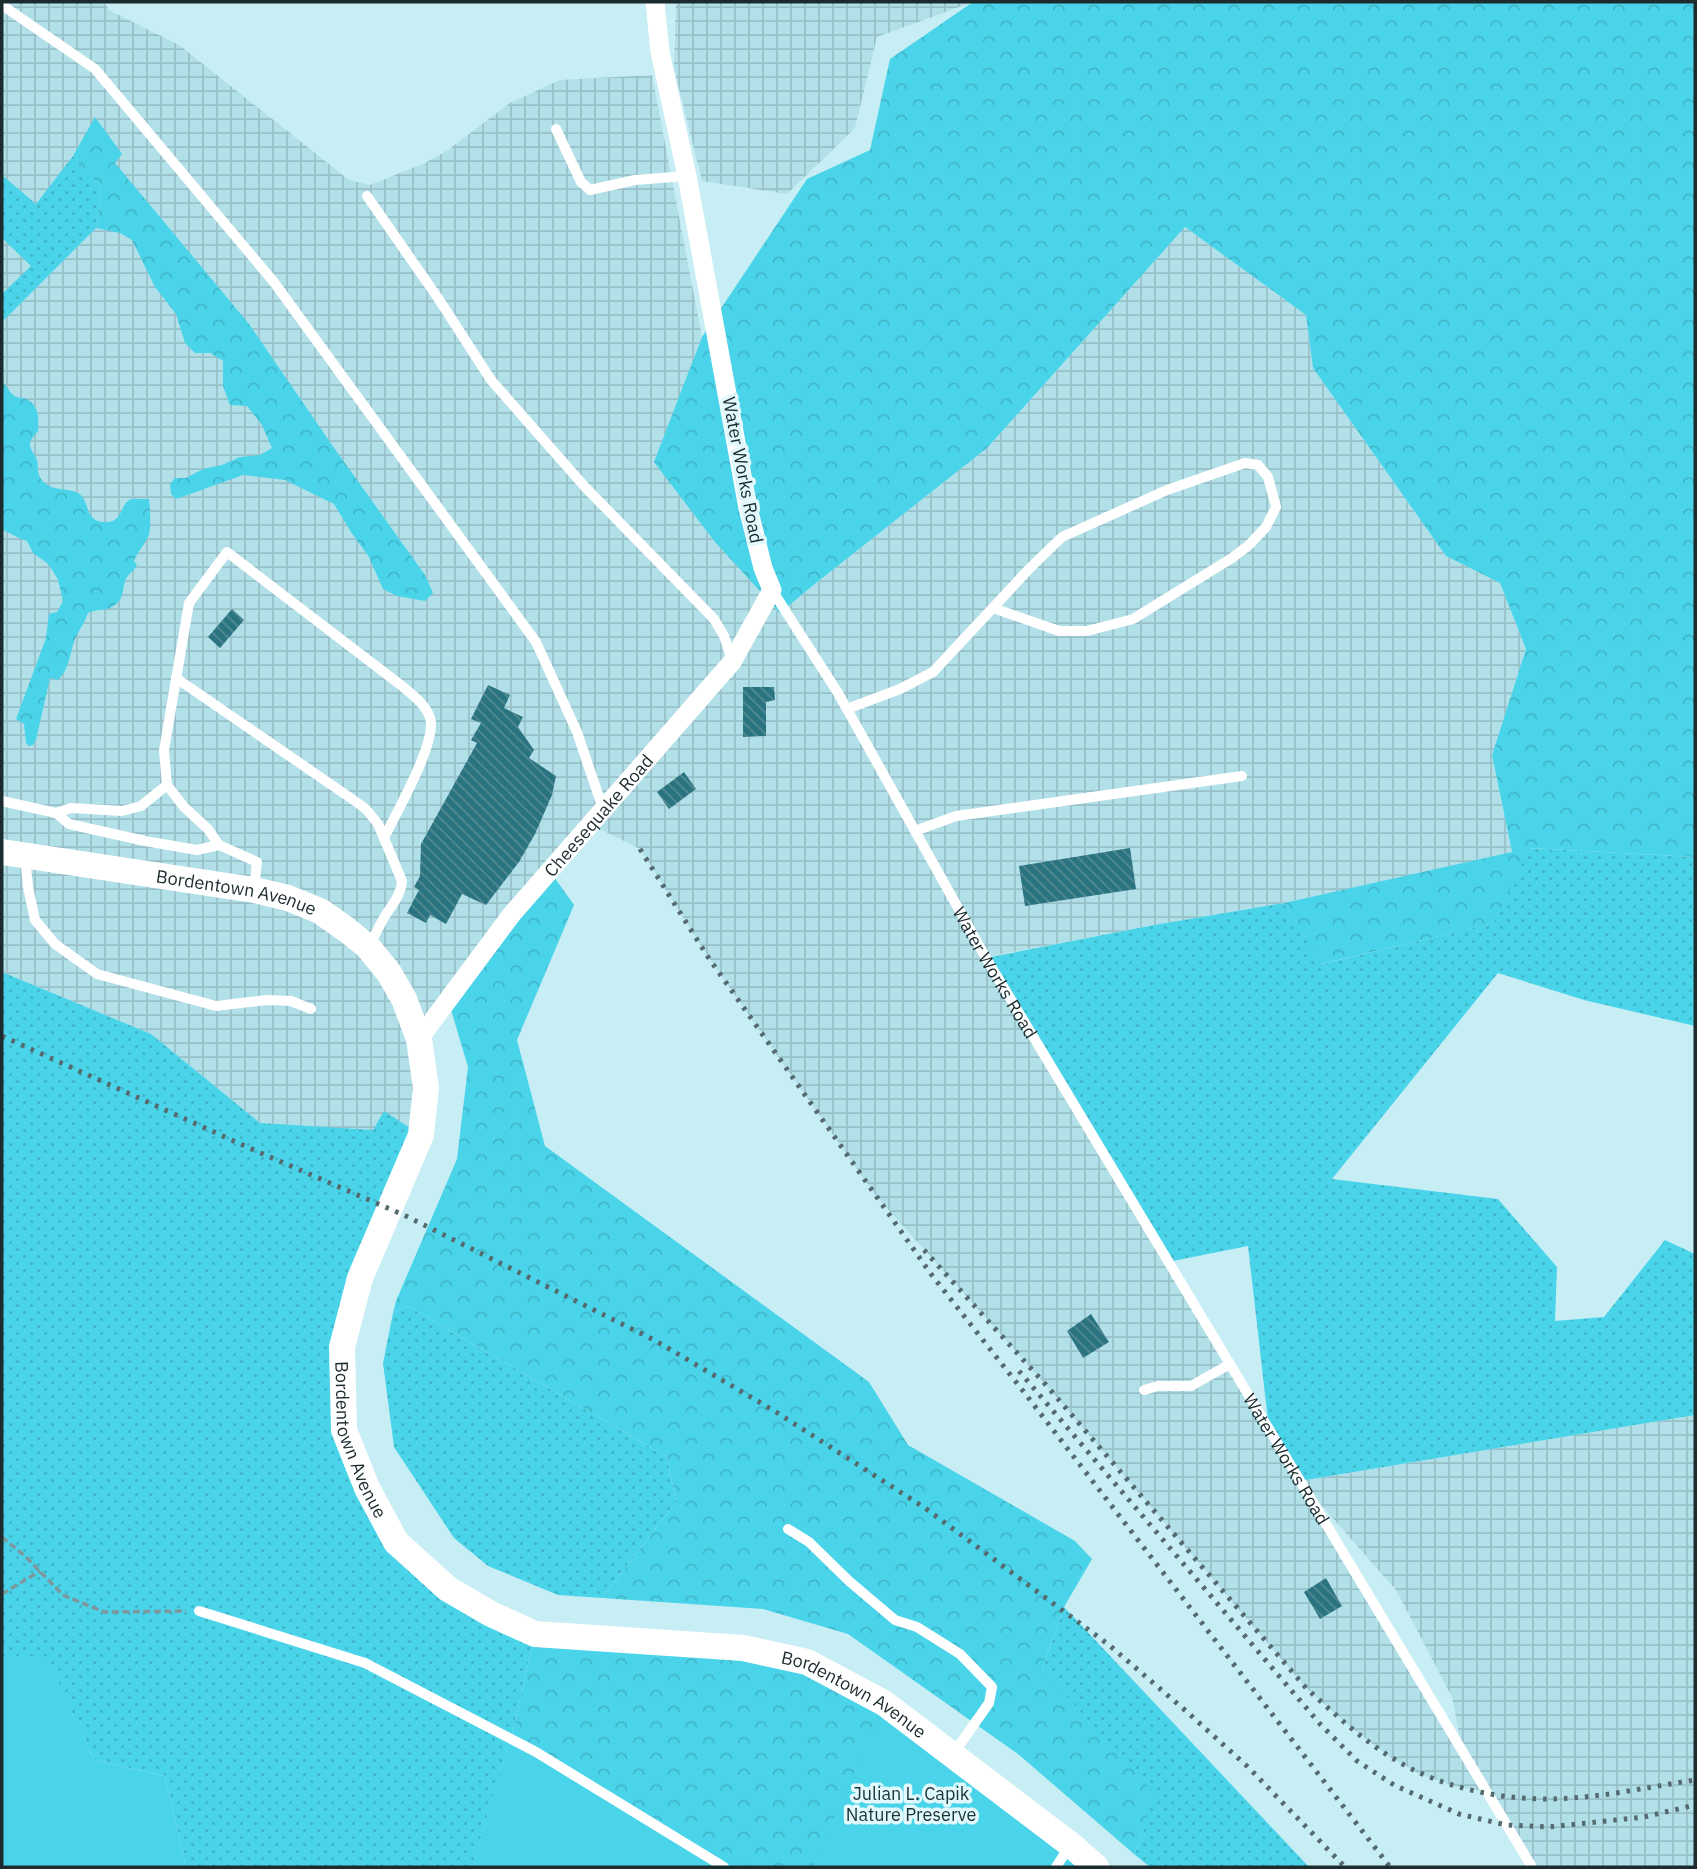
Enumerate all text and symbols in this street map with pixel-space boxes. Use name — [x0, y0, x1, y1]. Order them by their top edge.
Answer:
street label: Water Works Road — [718, 395, 768, 545]
street label: Cheesequake Road — [539, 749, 658, 881]
street label: Bordentown Avenue — [155, 864, 320, 920]
street label: Water Works Road — [948, 902, 1043, 1042]
street label: Bordentown Avenue — [331, 1361, 392, 1522]
street label: Water Works Road — [1239, 1389, 1335, 1528]
street label: Bordentown Avenue — [779, 1645, 931, 1743]
park label: Julian L. Capik Nature Preserve — [846, 1782, 976, 1826]

